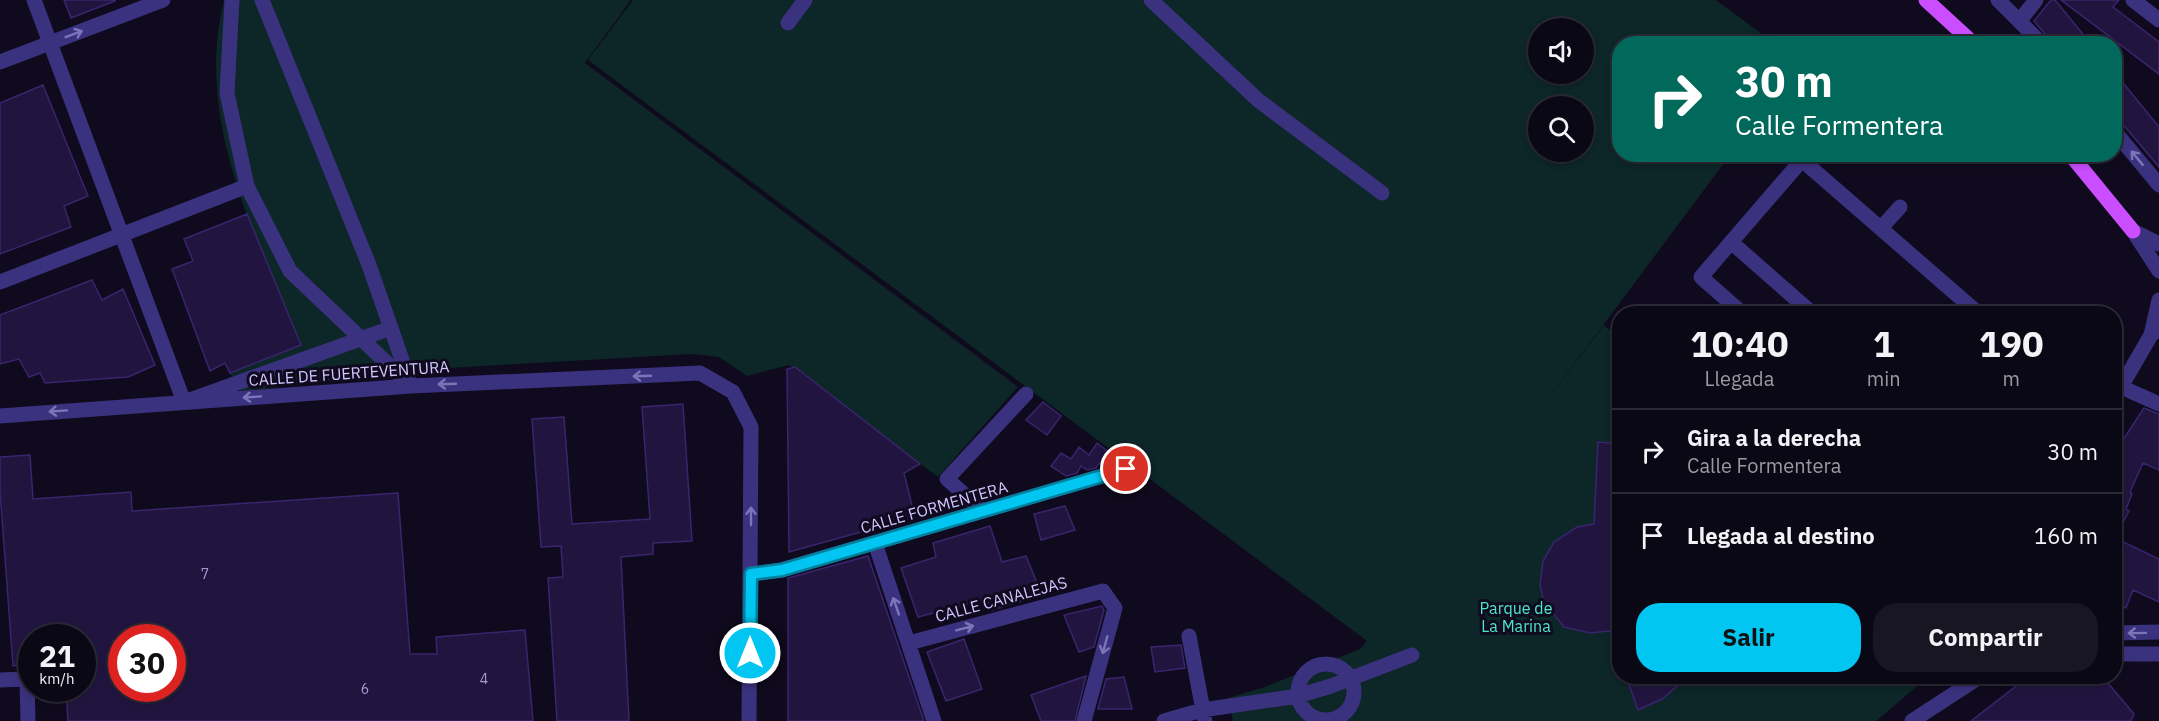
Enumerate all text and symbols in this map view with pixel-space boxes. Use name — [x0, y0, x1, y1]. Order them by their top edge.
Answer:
map controls — [1528, 18, 1594, 162]
button: sound — [1528, 18, 1594, 84]
one-way arrow — [64, 28, 83, 39]
text: 30 m — [1735, 54, 1833, 109]
icon: right — [1636, 60, 1714, 138]
button: search — [1528, 96, 1594, 162]
text: Calle Formentera — [1735, 107, 1944, 142]
one-way arrow — [2131, 151, 2144, 167]
text: 10:40 — [1690, 320, 1789, 367]
text: 1 — [1873, 320, 1895, 367]
text: 190 — [1979, 320, 2044, 367]
street label: CALLE DE FUERTEVENTURA — [248, 356, 450, 390]
text: Llegada — [1704, 365, 1774, 392]
text: min — [1867, 365, 1901, 392]
text: m — [2003, 365, 2020, 392]
one-way arrow — [632, 370, 652, 381]
one-way arrow — [437, 378, 457, 390]
one-way arrow — [243, 392, 263, 403]
one-way arrow — [48, 406, 68, 417]
text: Gira a la derecha — [1687, 423, 1861, 452]
icon: right — [1636, 435, 1669, 468]
text: 30 m — [2047, 437, 2098, 466]
pin — [1100, 443, 1151, 494]
icon: arrive — [1109, 452, 1142, 485]
text: Calle Formentera — [1687, 452, 1841, 479]
street label: CALLE FORMENTERA — [858, 476, 1010, 538]
one-way arrow — [745, 506, 757, 526]
icon: arrive — [1636, 519, 1669, 552]
text: Llegada al destino — [1687, 521, 1875, 550]
text: 160 m — [2034, 521, 2098, 550]
house number: 7 — [201, 565, 209, 583]
street label: CALLE CANALEJAS — [933, 572, 1069, 626]
one-way arrow — [890, 597, 901, 616]
park label: Parque de La Marina — [1480, 598, 1553, 636]
button: Salir — [1636, 603, 1861, 672]
button: Compartir — [1873, 603, 2098, 672]
position arrow — [718, 621, 782, 685]
one-way arrow — [955, 622, 974, 633]
speed limit sign: 30 — [108, 624, 186, 702]
one-way arrow — [2128, 627, 2147, 639]
one-way arrow — [1098, 635, 1110, 654]
text: 21 — [39, 636, 75, 675]
text: km/h — [39, 669, 75, 688]
house number: 4 — [480, 670, 488, 688]
house number: 6 — [361, 680, 369, 698]

